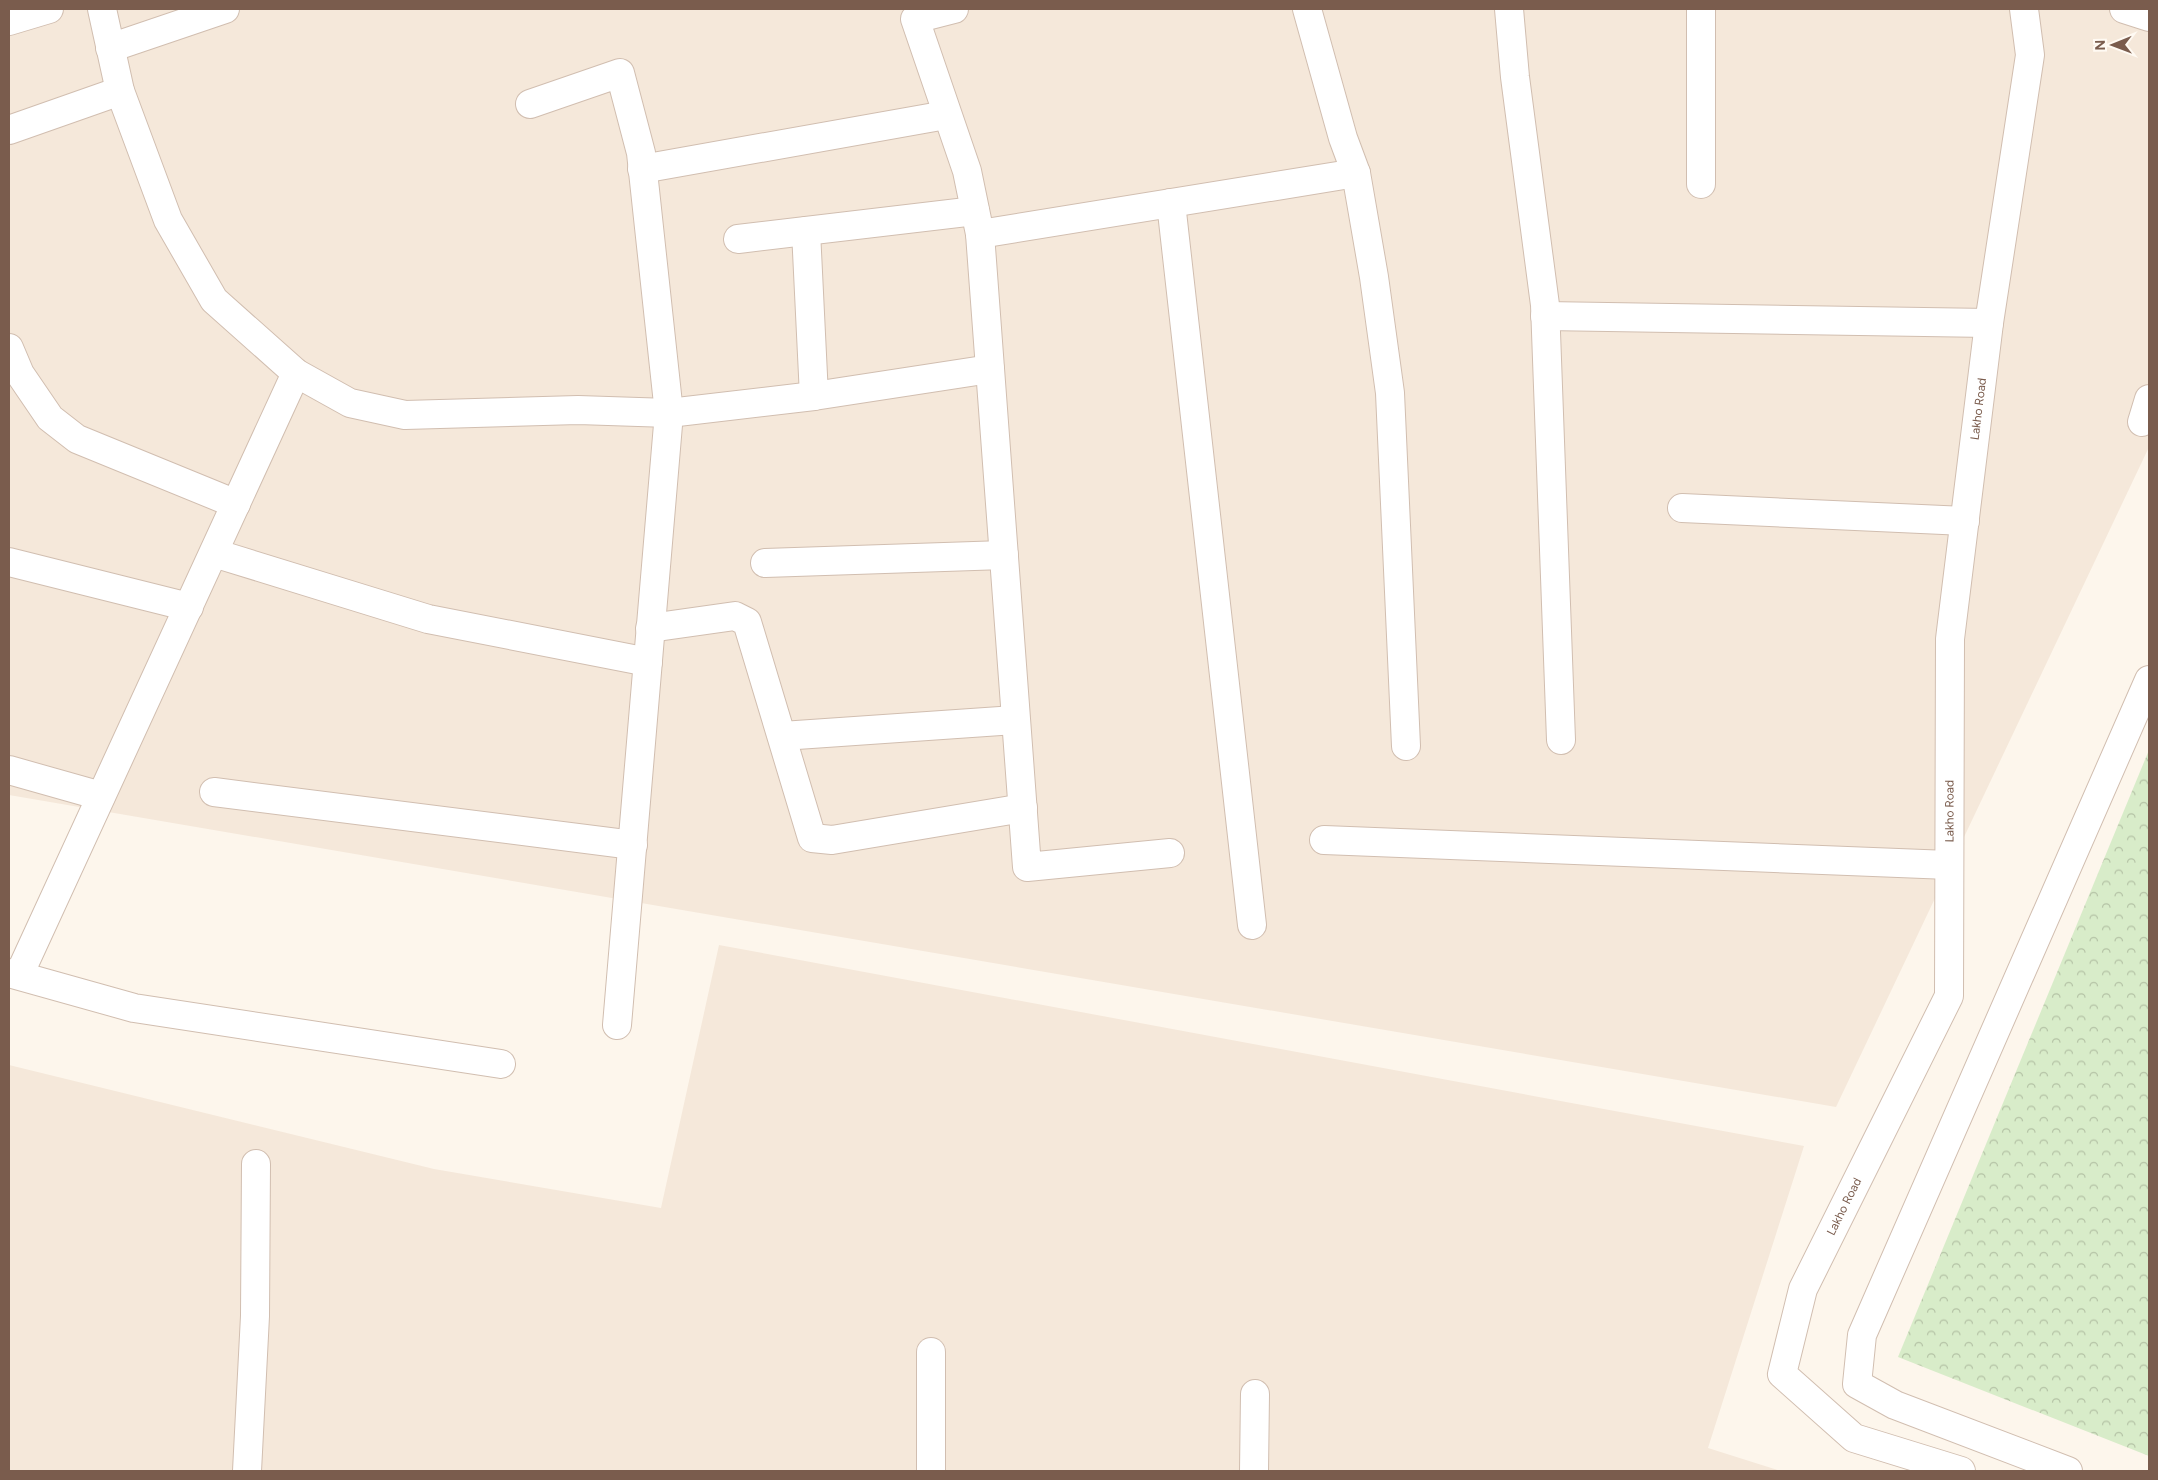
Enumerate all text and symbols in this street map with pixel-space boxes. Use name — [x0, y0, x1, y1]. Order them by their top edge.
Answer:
north arrow — [2088, 20, 2138, 70]
text: N — [2092, 40, 2109, 51]
street label: Lakho Road — [1968, 377, 1989, 441]
street label: Lakho Road — [1942, 780, 1957, 842]
street label: Lakho Road — [1824, 1175, 1864, 1238]

